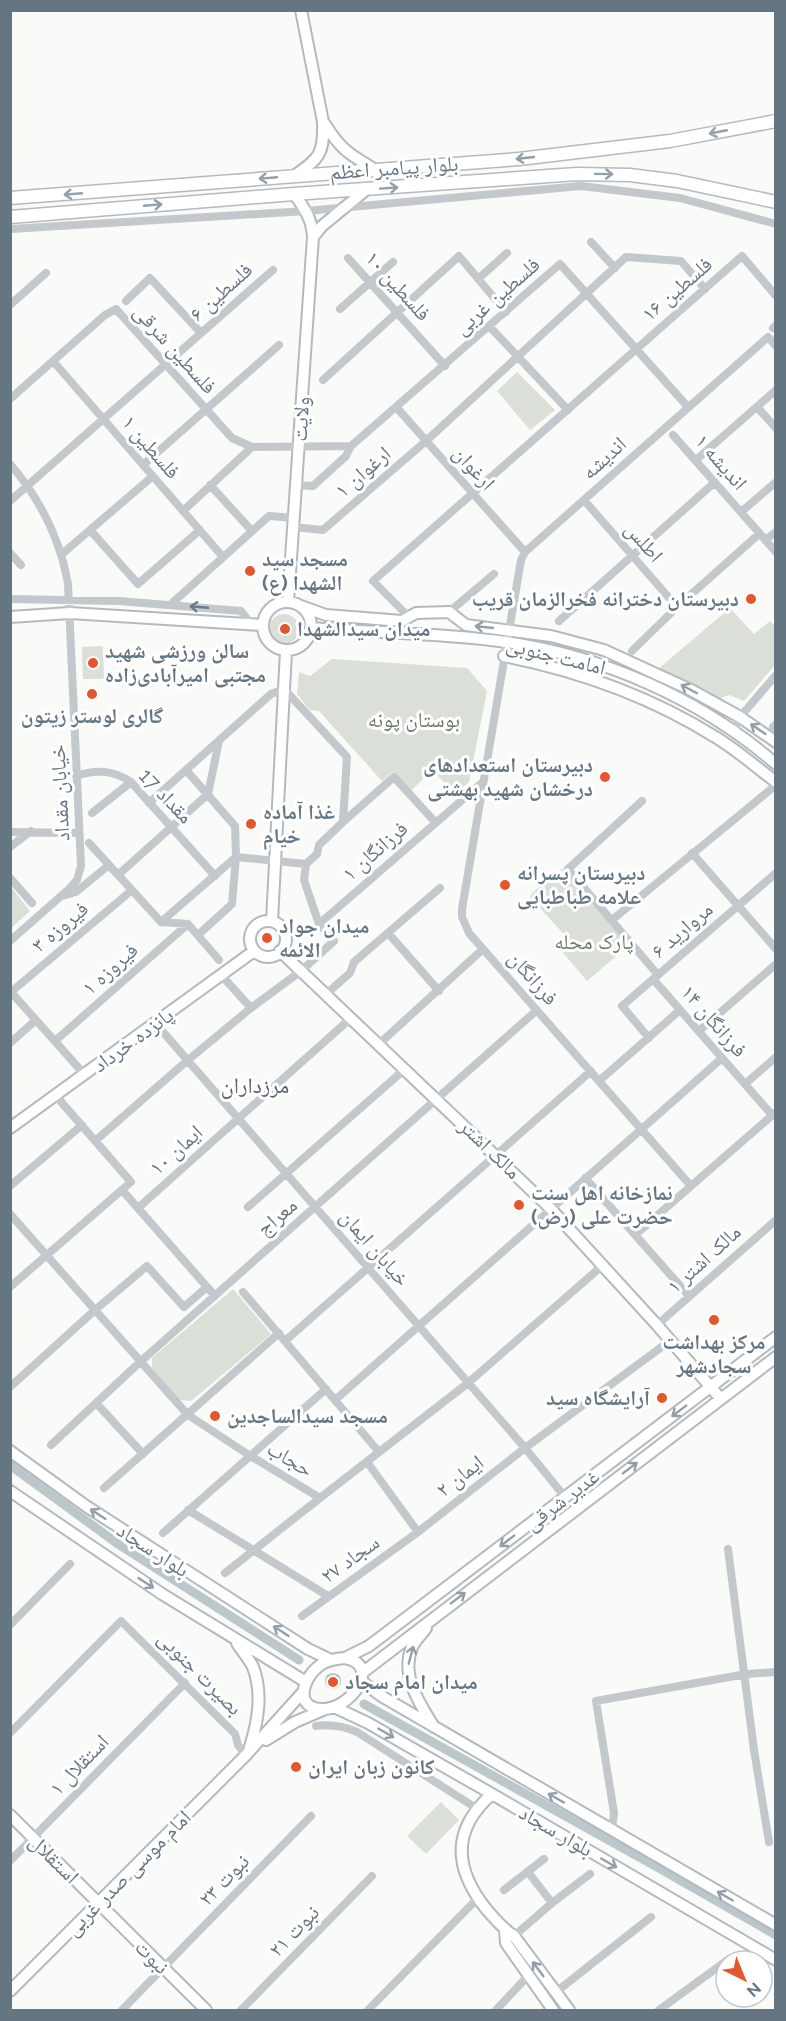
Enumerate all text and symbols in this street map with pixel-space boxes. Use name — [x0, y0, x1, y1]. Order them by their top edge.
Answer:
one-way arrow — [709, 127, 728, 138]
street label: بلوار پیامبر اعظم — [329, 151, 459, 186]
one-way arrow — [516, 153, 535, 164]
one-way arrow — [594, 169, 614, 180]
one-way arrow — [258, 173, 278, 184]
one-way arrow — [378, 182, 398, 193]
one-way arrow — [64, 188, 84, 199]
one-way arrow — [142, 199, 162, 210]
street label: فلسطین ۱۰ — [360, 246, 436, 326]
street label: فلسطین ۱۶ — [636, 251, 718, 327]
street label: فلسطین غربی — [449, 252, 545, 340]
street label: فلسطین ۶ — [184, 257, 258, 327]
street label: فلسطین شرقی — [128, 299, 222, 399]
street label: ولایت — [286, 396, 315, 442]
street label: فلسطین ۱ — [116, 410, 186, 484]
street label: اندیشه ۱ — [690, 429, 753, 495]
street label: اندیشه — [576, 431, 631, 484]
street label: ارغوان — [448, 440, 501, 495]
street label: ارغوان ۱ — [330, 441, 396, 503]
street label: اطلس — [619, 516, 669, 568]
place label: مسجد سید الشهدا (ع) — [262, 546, 348, 596]
marker: مسجد سید الشهدا (ع) — [243, 564, 257, 578]
place label: دبیرستان دخترانه فخرالزمان قریب — [472, 586, 739, 611]
marker: دبیرستان دخترانه فخرالزمان قریب — [744, 592, 758, 606]
one-way arrow — [190, 601, 209, 612]
place label: میدان سیدالشهدا — [297, 616, 430, 641]
one-way arrow — [475, 621, 494, 632]
marker: میدان سیدالشهدا — [278, 622, 292, 636]
street label: امامت جنوبی — [504, 631, 608, 681]
place label: سالن ورزشی شهید مجتبی امیرآبادی‌زاده — [105, 638, 266, 688]
marker: سالن ورزشی شهید مجتبی امیرآبادی‌زاده — [86, 656, 100, 670]
one-way arrow — [681, 683, 698, 695]
marker: گالری لوستر زیتون — [85, 687, 99, 701]
place label: گالری لوستر زیتون — [21, 703, 163, 728]
park label: بوستان پونه — [368, 707, 460, 732]
one-way arrow — [751, 723, 767, 735]
street label: خیابان مقداد — [44, 744, 75, 842]
place label: دبیرستان استعدادهای درخشان شهید بهشتی — [423, 752, 593, 802]
street label: مقداد 17 — [134, 763, 199, 828]
marker: دبیرستان استعدادهای درخشان شهید بهشتی — [598, 770, 612, 784]
place label: غذا آماده خیام — [263, 799, 335, 850]
street label: فرزانگان ۱ — [337, 816, 412, 886]
marker: غذا آماده خیام — [244, 817, 258, 831]
place label: دبیرستان پسرانه علامه طباطبایی — [517, 860, 645, 910]
marker: دبیرستان پسرانه علامه طباطبایی — [498, 878, 512, 892]
street label: فیروزه ۳ — [26, 896, 93, 957]
street label: مروارید ۶ — [646, 896, 717, 963]
place label: میدان جواد الائمه — [279, 913, 369, 962]
park label: پارک محله — [554, 929, 634, 954]
marker: میدان جواد الائمه — [260, 931, 274, 945]
street label: فیروزه ۱ — [77, 937, 143, 1000]
street label: فرزانگان — [503, 946, 564, 1010]
street label: فرزانگان ۱۴ — [676, 979, 753, 1062]
street label: پانزده خرداد — [87, 1002, 178, 1077]
district label: مرزداران — [221, 1072, 289, 1099]
street label: مالک اشتر — [454, 1113, 526, 1184]
street label: ایمان ۱۰ — [144, 1119, 207, 1180]
place label: نمازخانه اهل سنت حضرت علی (رض) — [531, 1180, 673, 1230]
street label: معراج — [251, 1192, 303, 1242]
marker: نمازخانه اهل سنت حضرت علی (رض) — [512, 1198, 526, 1212]
street label: خیابان ایمان — [335, 1204, 415, 1291]
street label: مالک اشتر ۱ — [662, 1219, 746, 1298]
marker: مرکز بهداشت سجادشهر — [707, 1313, 721, 1327]
place label: مرکز بهداشت سجادشهر — [663, 1329, 765, 1378]
place label: آرایشگاه سید — [546, 1385, 650, 1410]
marker: آرایشگاه سید — [655, 1391, 669, 1405]
place label: مسجد سیدالساجدین — [227, 1403, 388, 1429]
one-way arrow — [671, 1404, 687, 1417]
marker: مسجد سیدالساجدین — [208, 1409, 222, 1423]
street label: حجاب — [263, 1435, 318, 1482]
street label: ایمان ۲ — [431, 1449, 488, 1502]
one-way arrow — [621, 1461, 637, 1474]
street label: غدیر شرقی — [519, 1463, 605, 1537]
one-way arrow — [90, 1508, 107, 1521]
street label: بلوار سجاد — [112, 1517, 194, 1582]
street label: سجاد ۲۷ — [316, 1529, 384, 1588]
one-way arrow — [499, 1535, 515, 1547]
one-way arrow — [137, 1577, 153, 1589]
one-way arrow — [450, 1592, 466, 1605]
one-way arrow — [272, 1624, 289, 1637]
street label: بصیرت جنوبی — [152, 1625, 248, 1721]
one-way arrow — [406, 1646, 417, 1665]
place label: میدان امام سجاد — [345, 1669, 478, 1696]
marker: میدان امام سجاد — [326, 1675, 340, 1689]
one-way arrow — [377, 1728, 394, 1740]
street label: استقلال ۱ — [44, 1729, 114, 1800]
place label: کانون زبان ایران — [308, 1754, 435, 1779]
marker: کانون زبان ایران — [289, 1760, 303, 1774]
one-way arrow — [548, 1792, 566, 1803]
street label: بلوار سجاد — [515, 1799, 598, 1862]
street label: امام موسی صدر غربی — [60, 1805, 197, 1942]
street label: استقلال — [24, 1829, 84, 1889]
street label: نبوت ۲۳ — [193, 1849, 254, 1911]
one-way arrow — [600, 1857, 617, 1869]
one-way arrow — [717, 1889, 734, 1901]
street label: نبوت ۲۱ — [263, 1900, 324, 1962]
street label: نبوت — [130, 1934, 175, 1979]
north arrow — [714, 1949, 774, 2009]
one-way arrow — [532, 1961, 545, 1977]
text: N — [743, 1978, 765, 2001]

